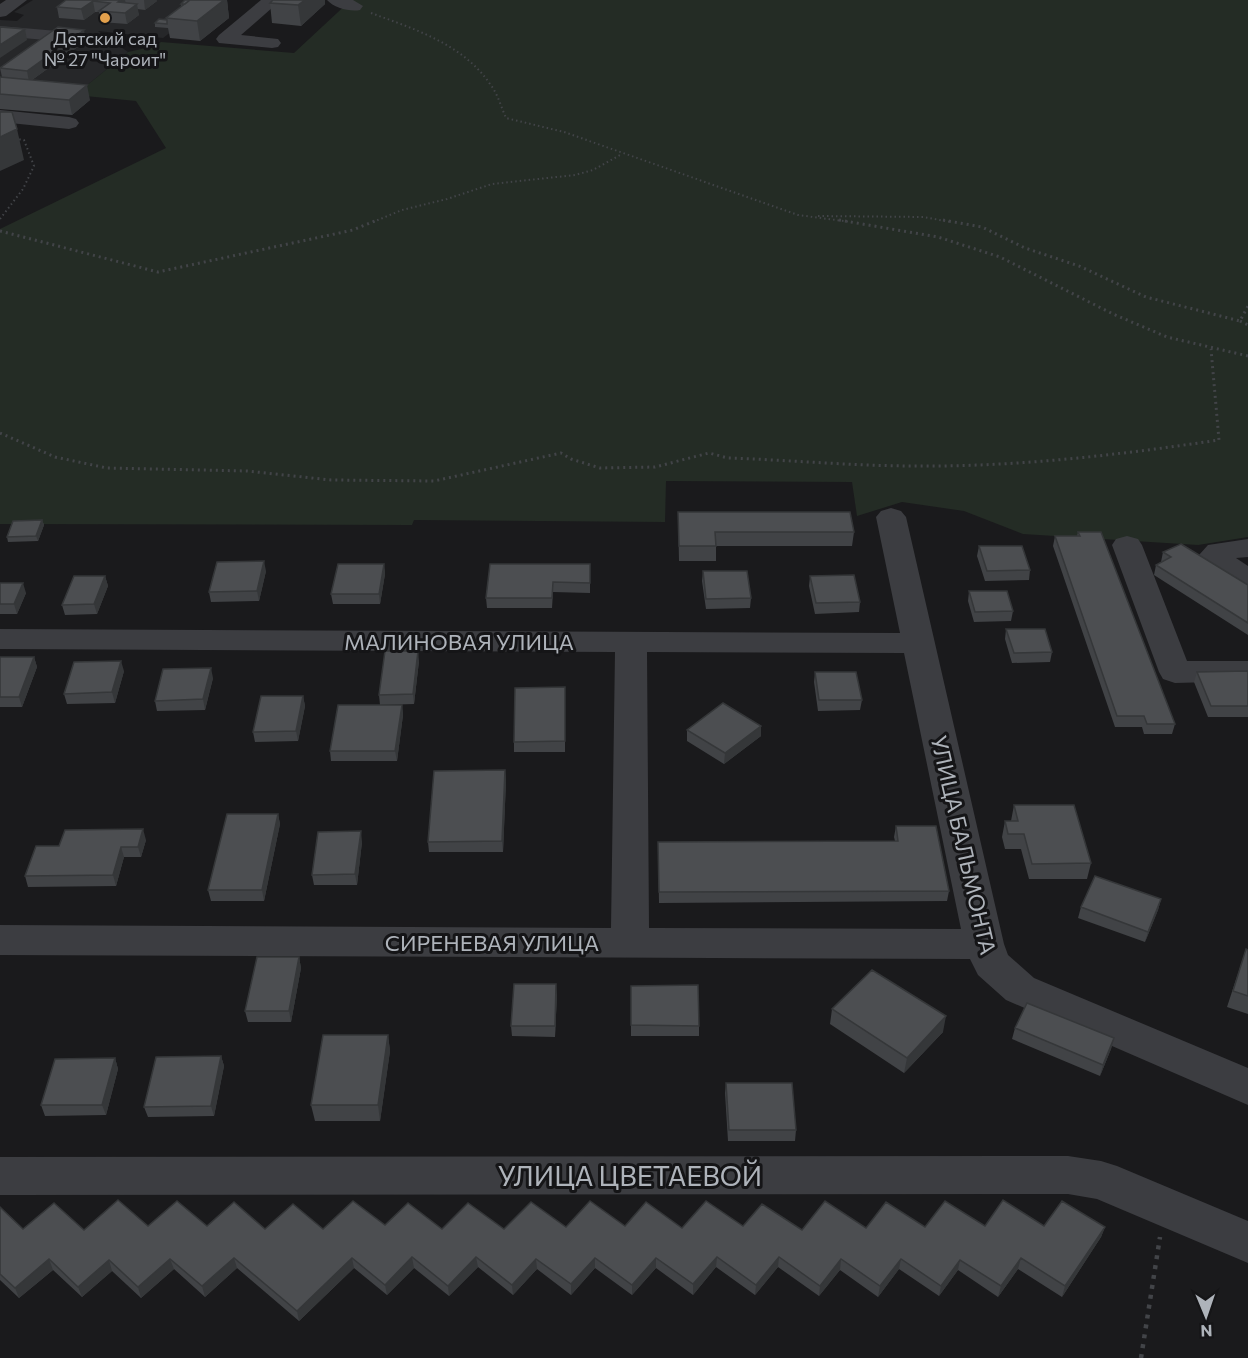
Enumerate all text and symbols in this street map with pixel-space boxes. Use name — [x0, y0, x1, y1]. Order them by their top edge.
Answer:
marker: Детский сад № 27 "Чароит" — [98, 11, 112, 25]
place label: Детский сад № 27 "Чароит" — [44, 27, 166, 70]
street label: МАЛИНОВАЯ УЛИЦА — [344, 628, 574, 655]
street label: УЛИЦА БАЛЬМОНТА — [926, 733, 1002, 957]
street label: СИРЕНЕВАЯ УЛИЦА — [385, 929, 599, 956]
street label: УЛИЦА ЦВЕТАЕВОЙ — [498, 1159, 762, 1192]
north arrow — [1176, 1286, 1236, 1346]
text: N — [1200, 1322, 1213, 1341]

